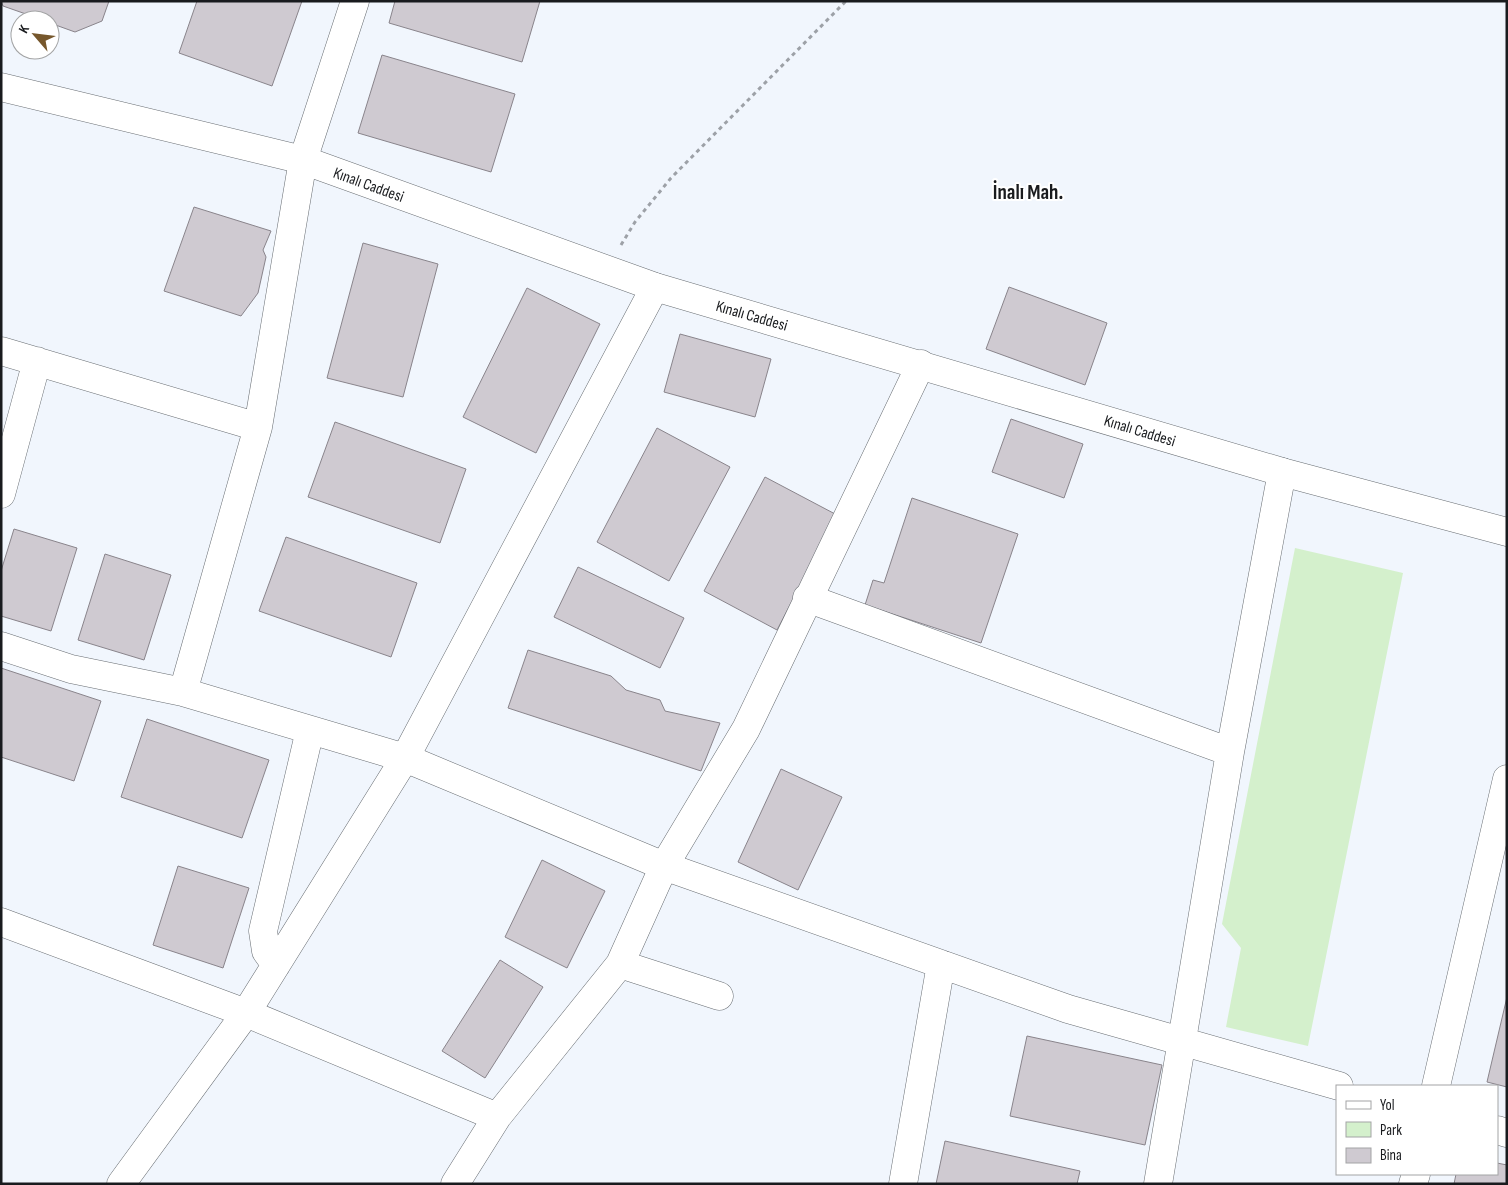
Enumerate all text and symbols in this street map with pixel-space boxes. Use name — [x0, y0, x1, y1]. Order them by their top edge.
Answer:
north arrow — [10, 10, 60, 60]
text: K — [15, 22, 33, 36]
street label: Kınalı Caddesi — [331, 164, 406, 207]
district label: İnalı Mah. — [993, 180, 1063, 205]
street label: Kınalı Caddesi — [714, 297, 790, 336]
street label: Kınalı Caddesi — [1102, 412, 1178, 451]
legend — [1336, 1085, 1498, 1175]
text: Yol — [1380, 1096, 1395, 1115]
text: Park — [1380, 1121, 1402, 1140]
text: Bina — [1380, 1146, 1402, 1165]

